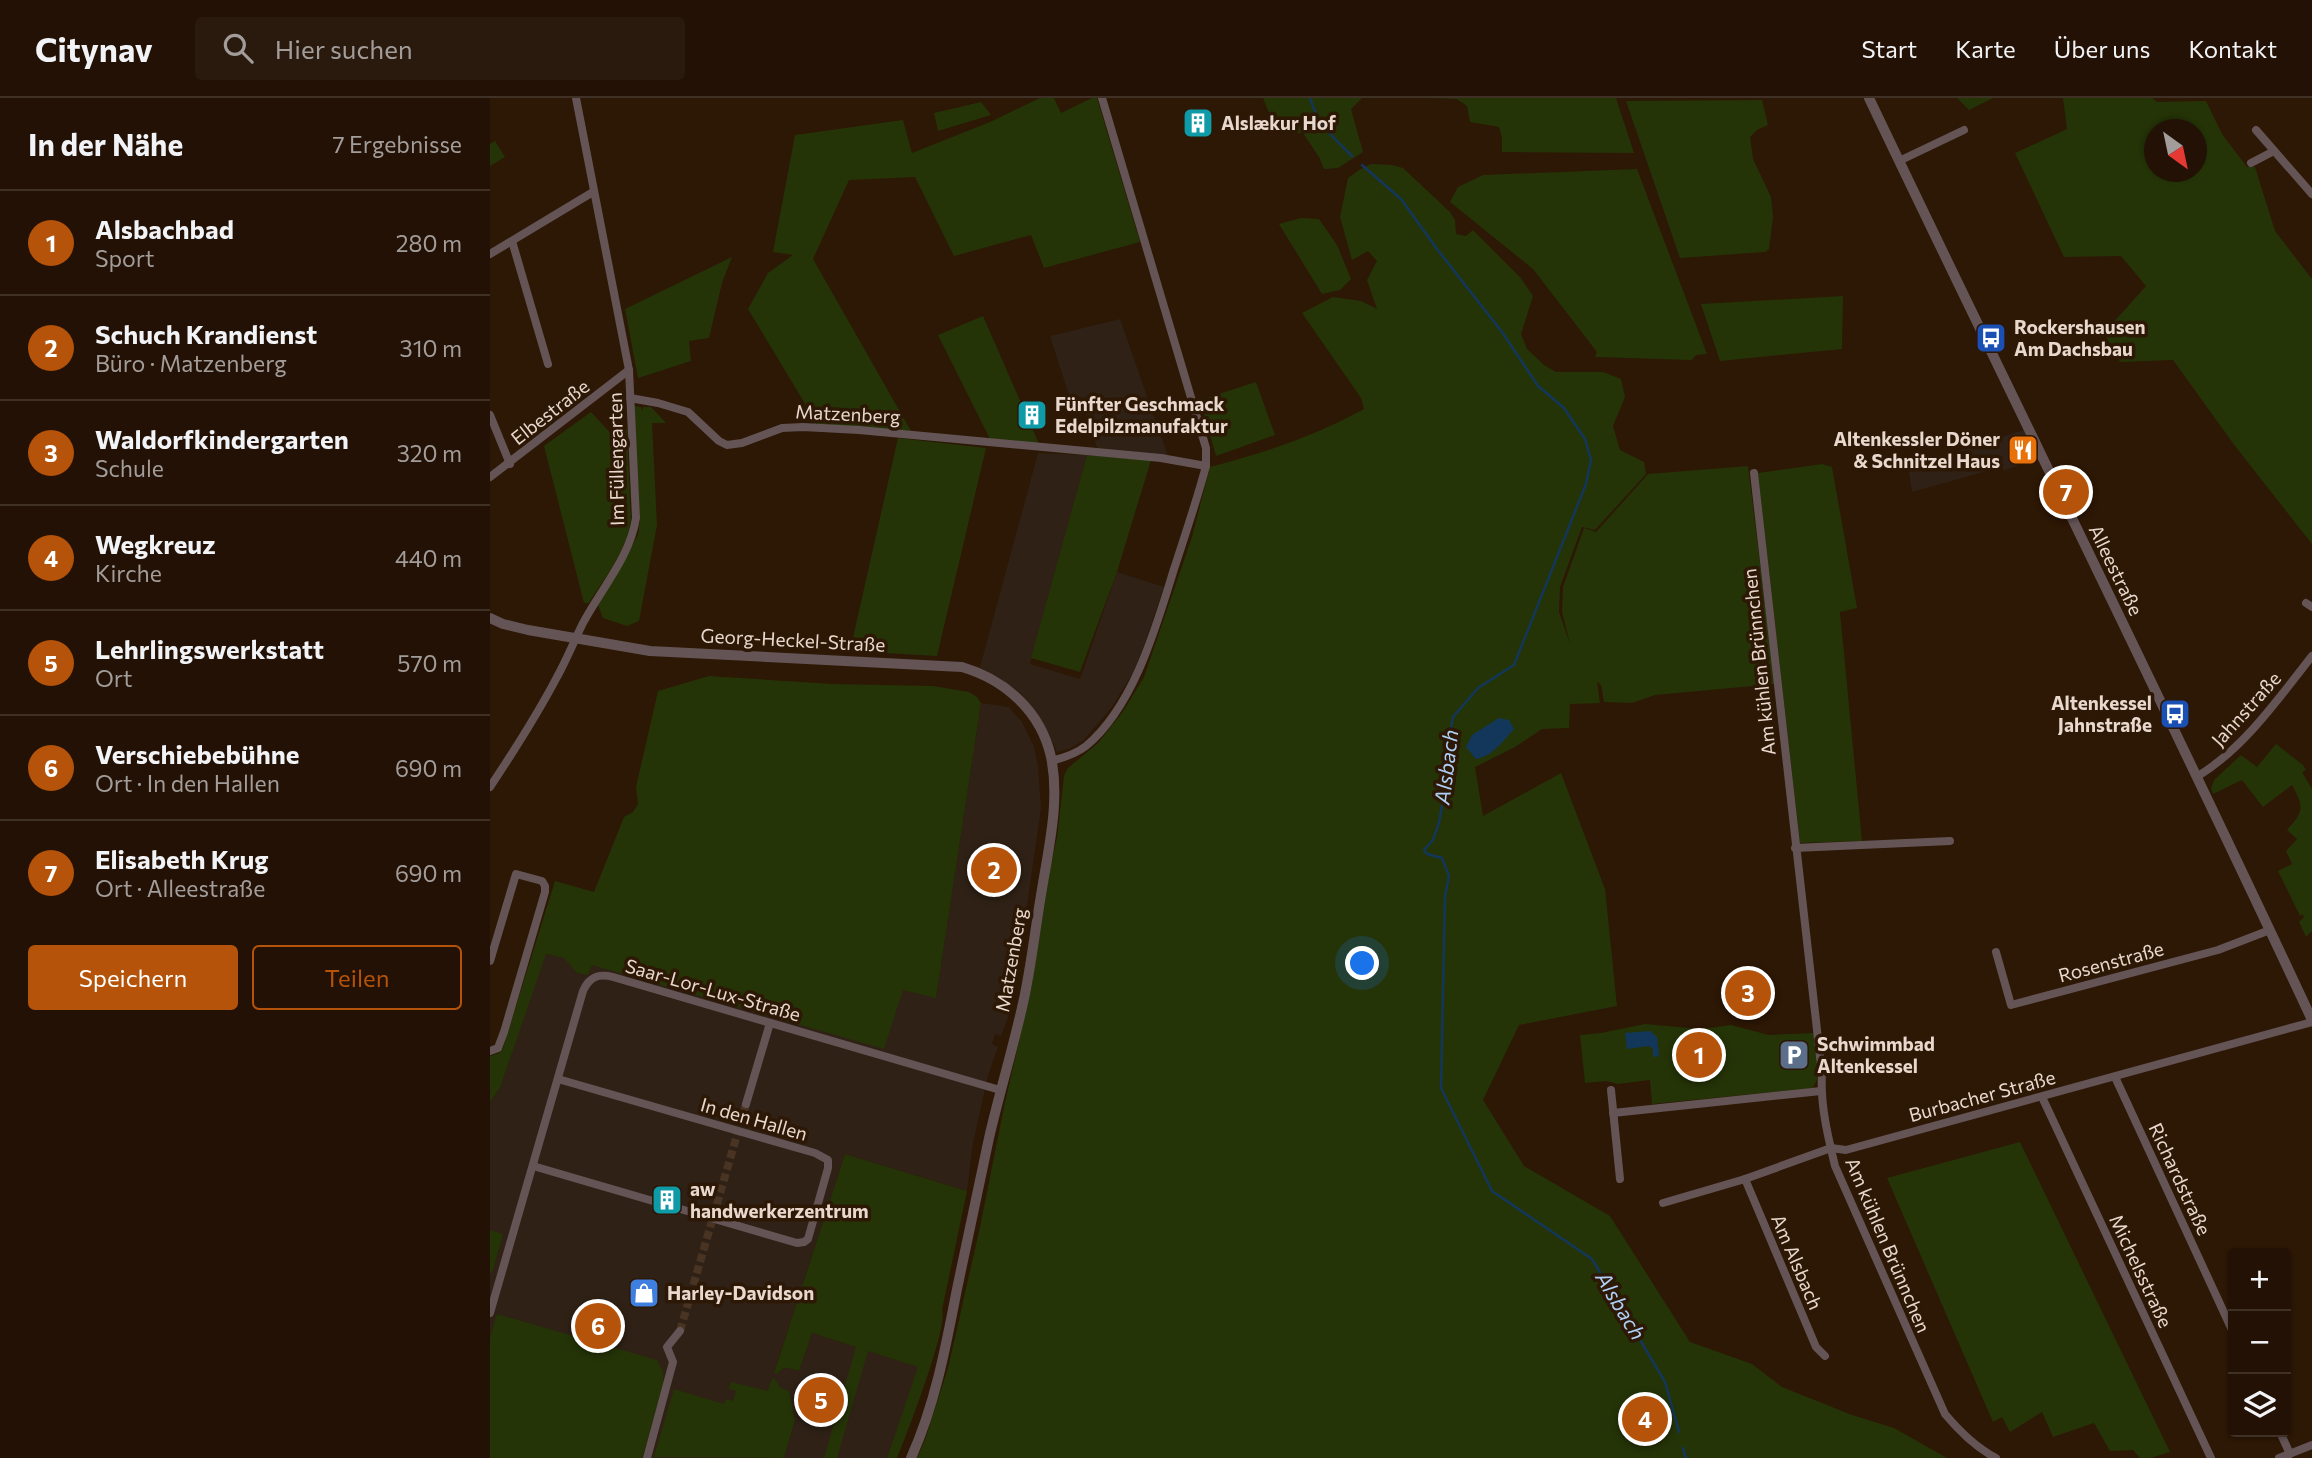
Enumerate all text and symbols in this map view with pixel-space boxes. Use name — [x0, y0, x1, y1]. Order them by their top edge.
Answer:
search box — [195, 17, 685, 80]
text: Citynav — [35, 28, 153, 69]
icon: search — [219, 29, 257, 67]
text: Hier suchen — [275, 33, 413, 64]
text: Start — [1862, 34, 1917, 63]
text: Karte — [1955, 34, 2016, 63]
text: Über uns — [2054, 34, 2150, 63]
text: Kontakt — [2188, 34, 2277, 63]
building icon: Alslækur Hof — [1181, 106, 1215, 140]
place label: Alslækur Hof — [1221, 111, 1336, 134]
north arrow — [2144, 119, 2207, 182]
text: In der Nähe — [28, 125, 183, 162]
text: 7 Ergebnisse — [333, 130, 462, 158]
text: Alsbachbad — [95, 213, 234, 244]
text: 1 — [46, 229, 56, 257]
text: 280 m — [396, 229, 462, 257]
text: Sport — [95, 244, 154, 272]
place label: Rockershausen Am Dachsbau — [2014, 315, 2146, 360]
text: Schuch Krandienst — [95, 318, 317, 349]
bus stop icon: Rockershausen Am Dachsbau — [1974, 321, 2008, 355]
text: 2 — [44, 334, 58, 362]
text: 310 m — [400, 334, 462, 362]
text: Büro · Matzenberg — [95, 349, 287, 377]
street label: Elbestraße — [506, 374, 593, 449]
street label: Im Füllengarten — [603, 392, 628, 526]
place label: Fünfter Geschmack Edelpilzmanufaktur — [1055, 392, 1228, 437]
building icon: Fünfter Geschmack Edelpilzmanufaktur — [1015, 398, 1049, 432]
street label: Matzenberg — [795, 399, 901, 428]
text: Waldorfkindergarten — [95, 423, 349, 454]
place label: Altenkessler Döner & Schnitzel Haus — [1833, 427, 2000, 472]
restaurant icon: Altenkessler Döner & Schnitzel Haus — [2006, 433, 2040, 467]
text: 3 — [44, 439, 58, 467]
text: 320 m — [397, 439, 462, 467]
text: Schule — [95, 454, 164, 482]
pin: 7 — [2043, 466, 2089, 518]
street label: Alleestraße — [2085, 521, 2148, 619]
text: Wegkreuz — [95, 528, 216, 559]
text: 4 — [44, 544, 58, 572]
text: 440 m — [395, 544, 462, 572]
text: Kirche — [95, 559, 162, 587]
street label: Am kühlen Brünnchen — [1737, 567, 1780, 757]
street label: Georg-Heckel-Straße — [700, 623, 886, 656]
text: Lehrlingswerkstatt — [95, 633, 324, 664]
text: 5 — [44, 649, 58, 677]
text: 570 m — [397, 649, 462, 677]
text: Ort — [95, 664, 132, 692]
street label: Jahnstraße — [2206, 667, 2285, 751]
place label: Altenkessel Jahnstraße — [2051, 691, 2152, 736]
bus stop icon: Altenkessel Jahnstraße — [2158, 697, 2192, 731]
water label: Alsbach — [1428, 728, 1463, 807]
text: Verschiebebühne — [95, 738, 299, 769]
text: 6 — [44, 754, 58, 782]
text: 690 m — [395, 754, 462, 782]
text: Ort · In den Hallen — [95, 769, 280, 797]
text: Elisabeth Krug — [95, 843, 269, 874]
pin: 2 — [971, 844, 1017, 896]
text: 7 — [45, 859, 57, 887]
text: 690 m — [395, 859, 462, 887]
text: Ort · Alleestraße — [95, 874, 265, 902]
street label: Matzenberg — [990, 906, 1031, 1014]
street label: Rosenstraße — [2056, 936, 2166, 987]
button: Speichern — [28, 945, 238, 1010]
button: Teilen — [252, 945, 462, 1010]
your location — [1345, 946, 1379, 980]
street label: Saar-Lor-Lux-Straße — [623, 953, 803, 1026]
pin: 3 — [1725, 967, 1771, 1019]
pin: 1 — [1676, 1029, 1722, 1081]
place label: Schwimmbad Altenkessel — [1817, 1032, 1935, 1077]
parking icon: Schwimmbad Altenkessel — [1777, 1038, 1811, 1072]
street label: Burbacher Straße — [1906, 1065, 2058, 1126]
street label: In den Hallen — [698, 1092, 810, 1145]
street label: Richardstraße — [2144, 1119, 2217, 1239]
street label: Am kühlen Brünnchen — [1841, 1154, 1936, 1336]
place label: aw handwerkerzentrum — [690, 1177, 869, 1222]
building icon: aw handwerkerzentrum — [650, 1183, 684, 1217]
street label: Am Alsbach — [1767, 1211, 1828, 1313]
street label: Michelsstraße — [2105, 1211, 2178, 1331]
map controls — [2228, 1248, 2291, 1437]
button: + — [2228, 1248, 2291, 1311]
water label: Alsbach — [1591, 1266, 1651, 1344]
shop icon: Harley-Davidson — [627, 1276, 661, 1310]
place label: Harley-Davidson — [667, 1281, 814, 1304]
pin: 6 — [575, 1300, 621, 1352]
button: − — [2228, 1311, 2291, 1374]
pin: 5 — [798, 1374, 844, 1426]
button: layers — [2228, 1374, 2291, 1437]
pin: 4 — [1622, 1393, 1668, 1445]

